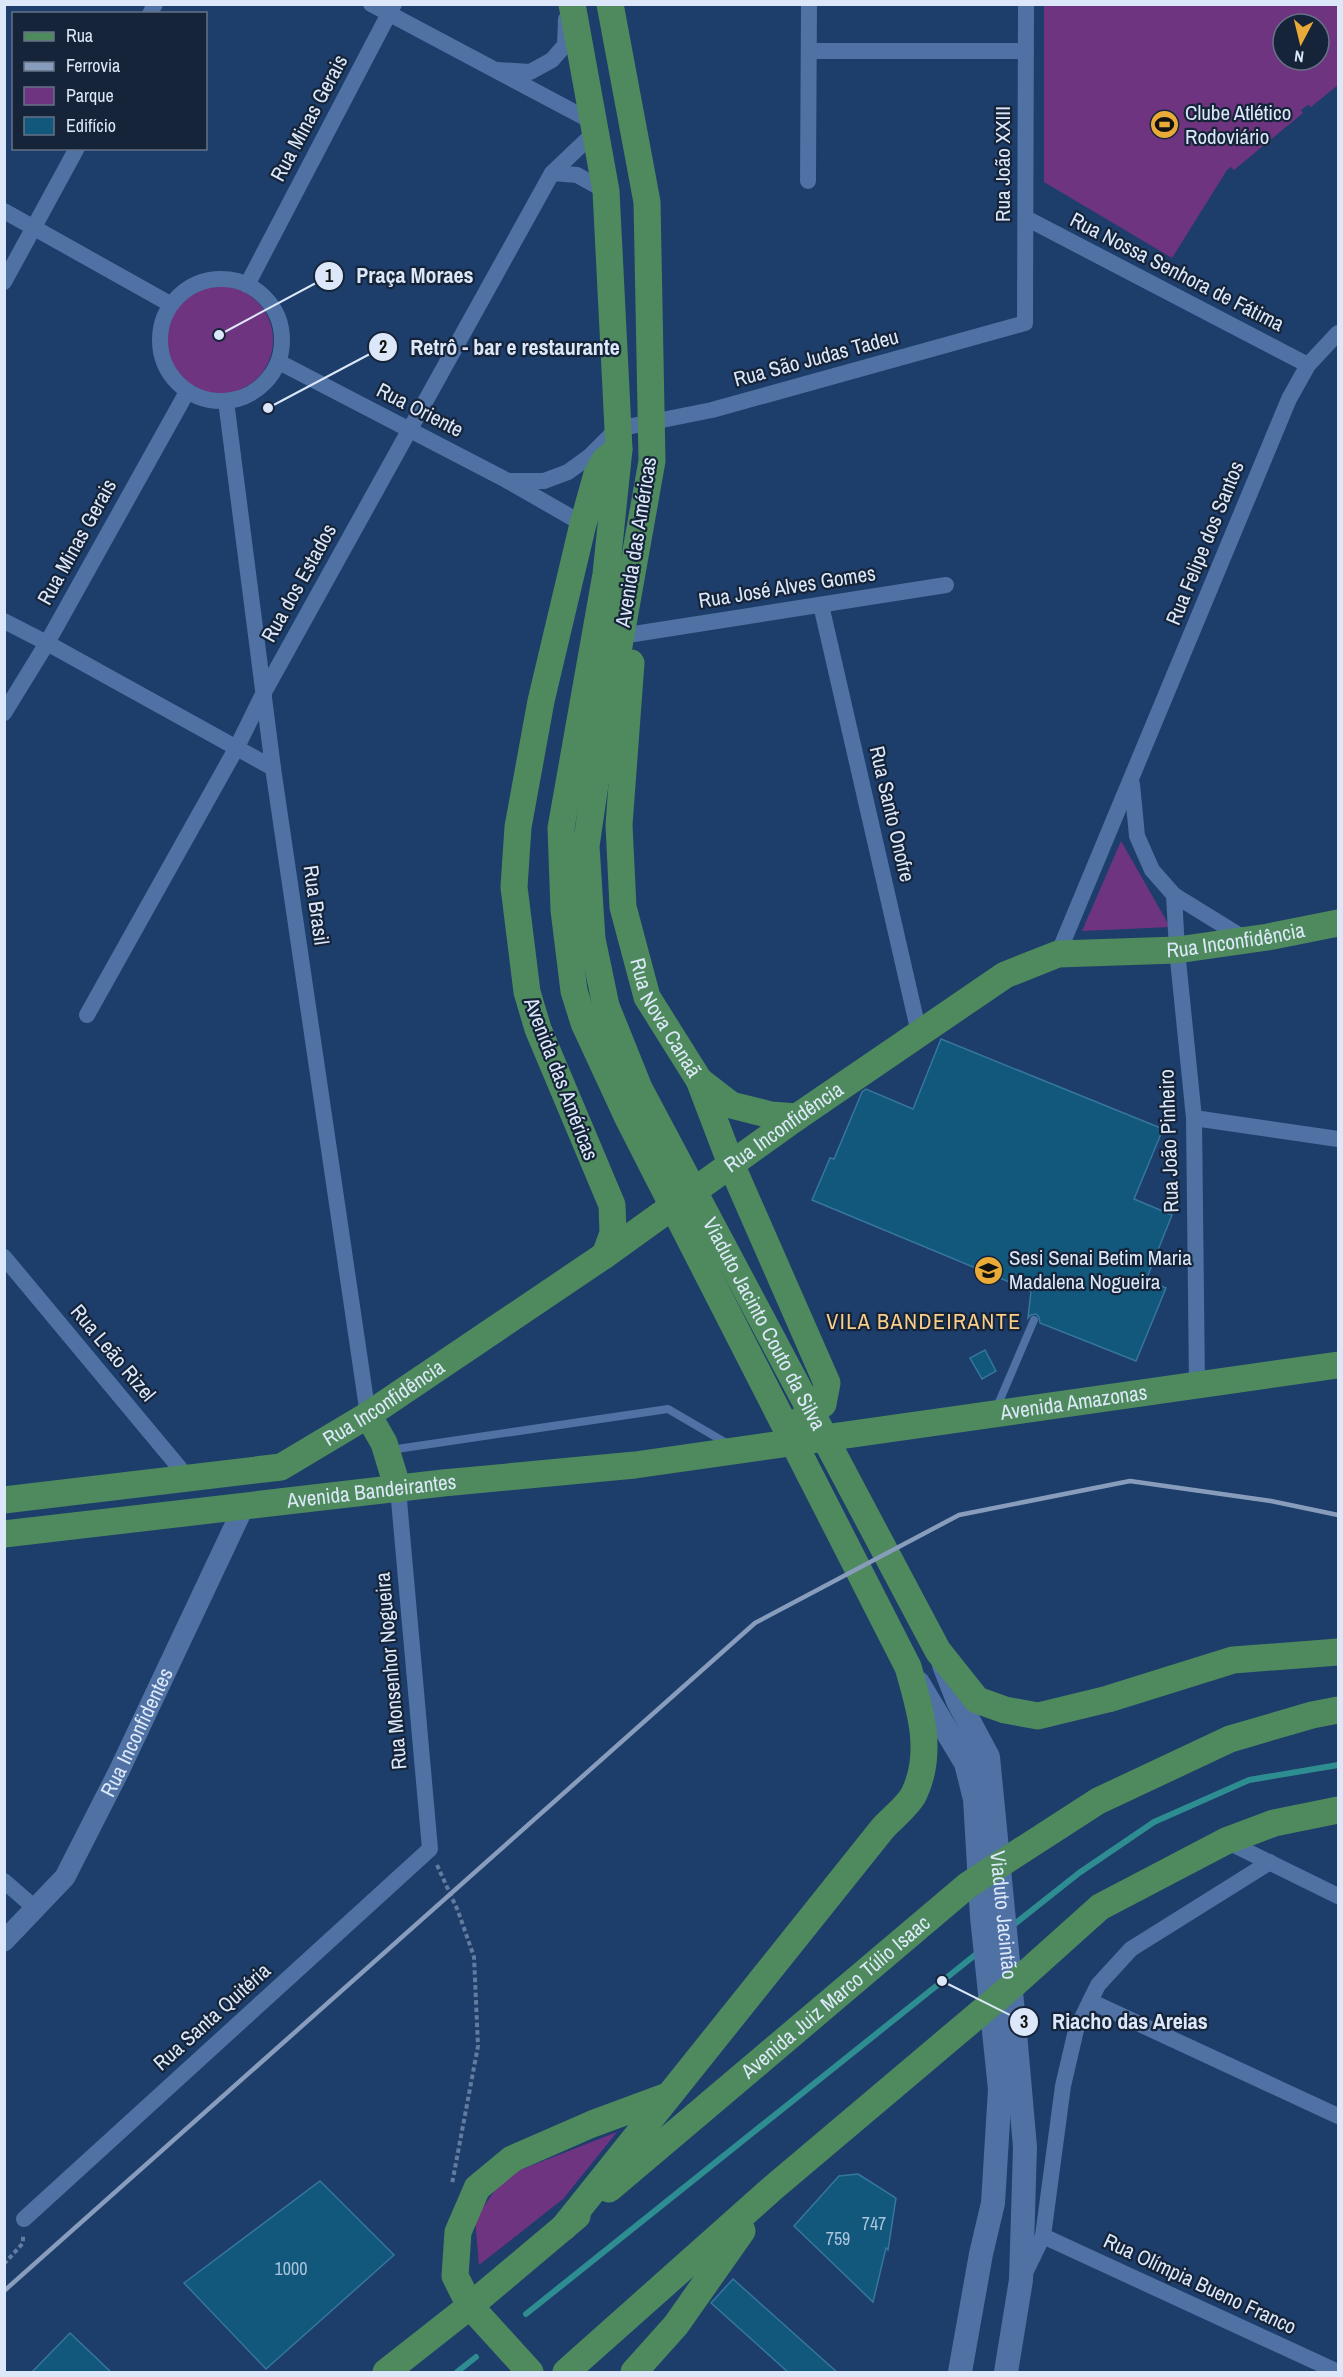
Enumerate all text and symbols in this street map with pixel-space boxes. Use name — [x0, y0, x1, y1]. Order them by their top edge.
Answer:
legend — [12, 12, 207, 150]
north arrow — [1271, 12, 1331, 72]
text: Rua — [66, 23, 93, 48]
text: N — [1293, 45, 1305, 68]
street label: Rua Minas Gerais — [263, 49, 354, 186]
text: Ferrovia — [66, 53, 120, 78]
text: Parque — [66, 83, 114, 108]
place label: Clube Atlético Rodoviário — [1185, 98, 1291, 151]
street label: Rua João XXIII — [988, 106, 1017, 222]
sports icon: Clube Atlético Rodoviário — [1148, 109, 1180, 141]
text: Edifício — [66, 113, 116, 138]
street label: Rua Nossa Senhora de Fátima — [1065, 205, 1290, 338]
callout: Praça Moraes — [314, 256, 485, 296]
text: Praça Moraes — [356, 260, 474, 290]
text: 1 — [325, 263, 334, 288]
street label: Rua São Judas Tadeu — [730, 322, 901, 393]
callout: Retrô - bar e restaurante — [368, 327, 632, 367]
text: Retrô - bar e restaurante — [410, 332, 620, 362]
text: 2 — [379, 334, 387, 359]
street label: Rua Oriente — [372, 375, 469, 444]
street label: Avenida das Américas — [608, 455, 663, 630]
street label: Rua Felipe dos Santos — [1158, 457, 1251, 629]
street label: Rua Minas Gerais — [30, 474, 123, 610]
street label: Rua dos Estados — [254, 518, 343, 647]
street label: Rua José Alves Gomes — [696, 558, 878, 615]
street label: Rua Santo Onofre — [863, 743, 922, 885]
street label: Rua Brasil — [297, 863, 336, 947]
street label: Rua Inconfidência — [1166, 915, 1308, 964]
street label: Rua Nova Canaã — [623, 955, 709, 1083]
street label: Avenida das Américas — [517, 992, 606, 1164]
street label: Rua João Pinheiro — [1152, 1069, 1185, 1213]
street label: Rua Inconfidência — [718, 1074, 849, 1179]
street label: Viaduto Jacinto Couto da Silva — [696, 1212, 833, 1435]
place label: Sesi Senai Betim Maria Madalena Nogueira — [1009, 1243, 1192, 1296]
school or university icon: Sesi Senai Betim Maria Madalena Nogueira — [972, 1254, 1004, 1286]
street label: Rua Leão Rizel — [64, 1298, 163, 1407]
district label: VILA BANDEIRANTE — [826, 1306, 1022, 1336]
street label: Rua Inconfidência — [317, 1352, 450, 1453]
street label: Avenida Amazonas — [997, 1377, 1149, 1427]
street label: Avenida Bandeirantes — [284, 1467, 457, 1515]
street label: Rua Monsenhor Nogueira — [367, 1571, 414, 1771]
street label: Rua Inconfidentes — [93, 1663, 180, 1802]
street label: Viaduto Jacintão — [983, 1849, 1025, 1981]
street label: Avenida Juiz Marco Túlio Isaac — [734, 1908, 936, 2086]
street label: Rua Santa Quitéria — [147, 1956, 277, 2077]
callout: Riacho das Areias — [1009, 2002, 1220, 2042]
text: Riacho das Areias — [1052, 2006, 1208, 2036]
text: 3 — [1020, 2009, 1028, 2034]
house number: 747 — [862, 2211, 886, 2236]
house number: 759 — [826, 2226, 850, 2251]
street label: Rua Olímpia Bueno Franco — [1099, 2226, 1301, 2341]
house number: 1000 — [275, 2256, 307, 2281]

